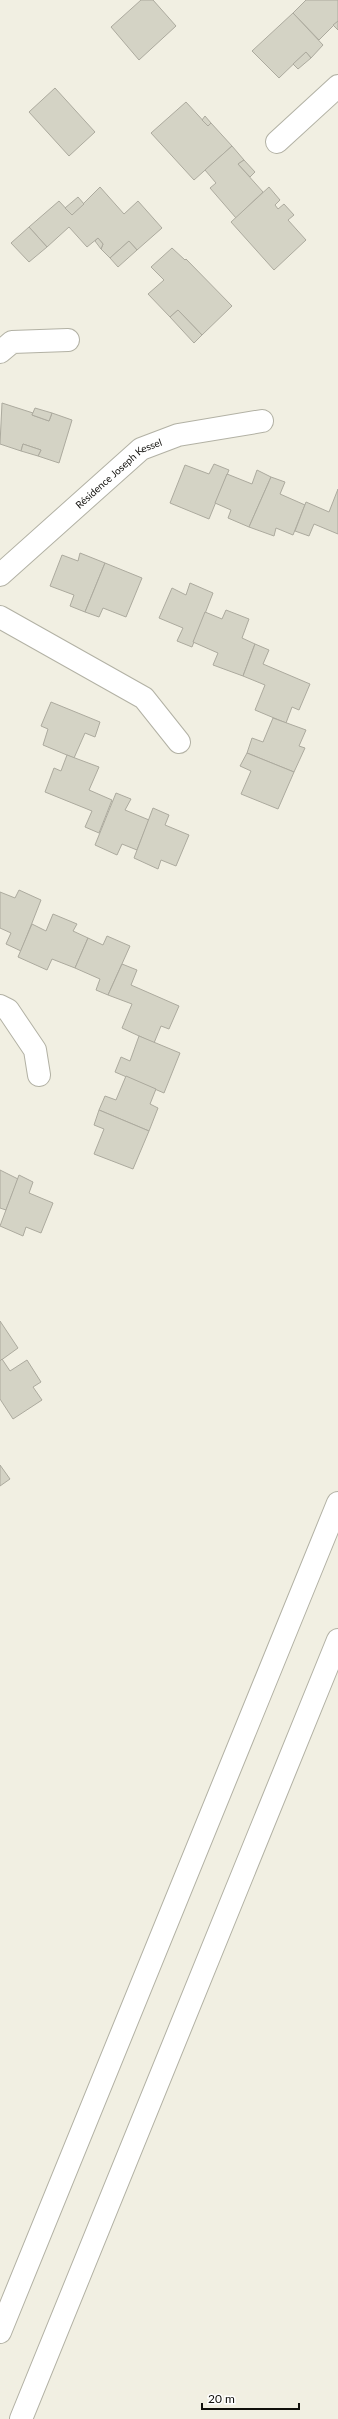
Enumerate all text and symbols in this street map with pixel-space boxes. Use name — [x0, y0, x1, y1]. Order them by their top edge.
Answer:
street label: Résidence Joseph Kessel — [73, 436, 163, 511]
scale bar — [202, 2385, 299, 2411]
text: 20 m — [208, 2391, 235, 2406]

